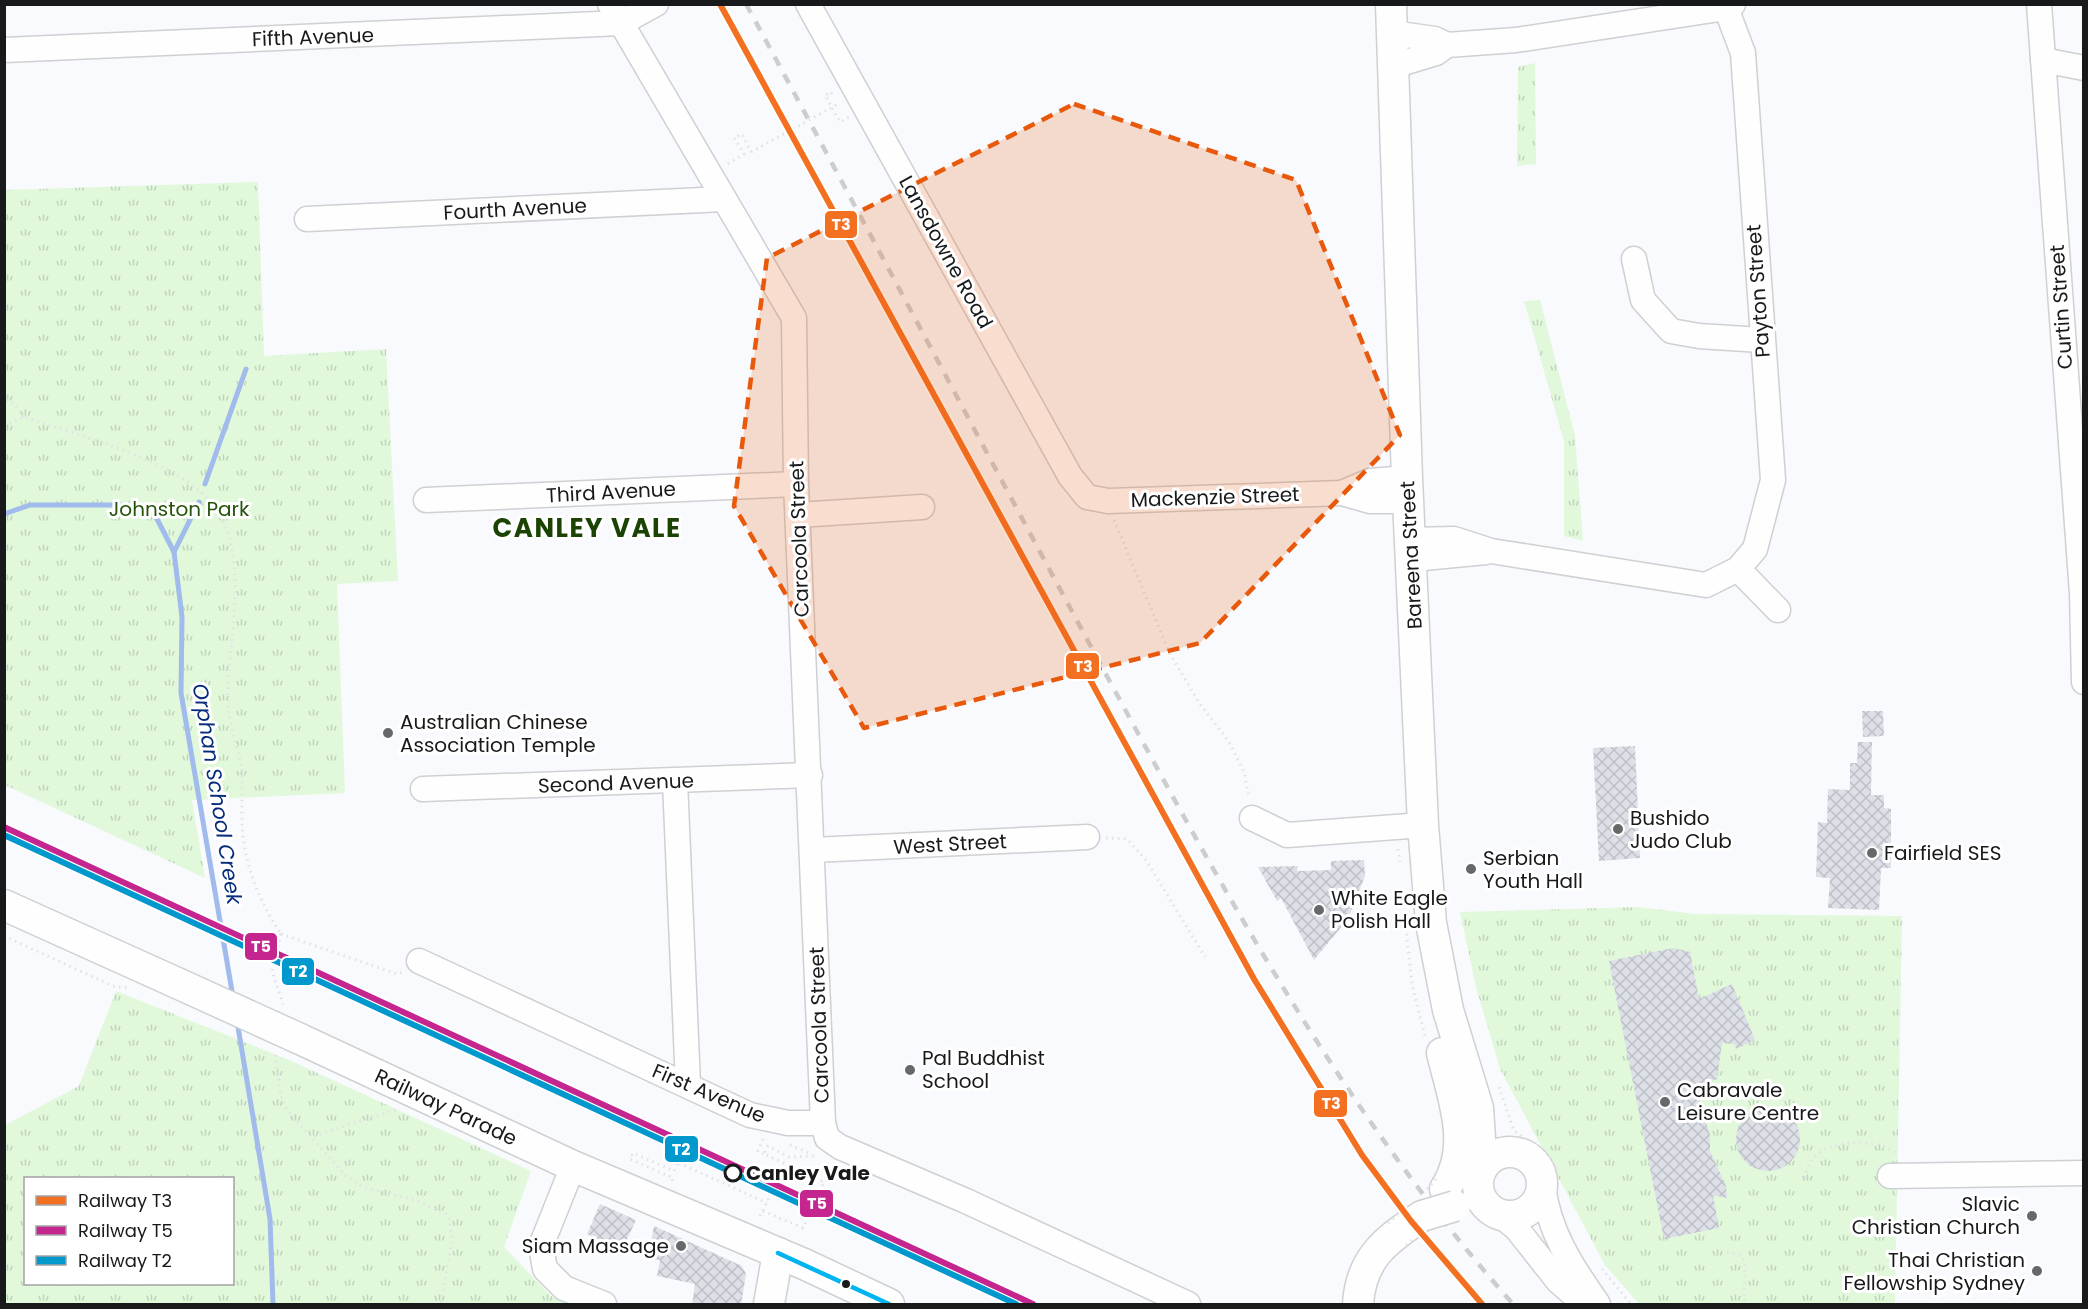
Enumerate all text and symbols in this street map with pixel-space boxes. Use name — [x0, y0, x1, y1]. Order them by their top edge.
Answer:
street label: Fifth Avenue — [251, 21, 375, 53]
street label: Lansdowne Road — [892, 171, 1000, 333]
street label: Fourth Avenue — [443, 191, 587, 227]
line badge: T3 — [824, 210, 858, 239]
text: T3 — [831, 213, 851, 236]
street label: Payton Street — [1739, 224, 1777, 358]
street label: Curtin Street — [2043, 244, 2079, 370]
street label: Carcoola Street — [782, 460, 816, 618]
street label: Third Avenue — [545, 475, 677, 509]
street label: Mackenzie Street — [1130, 480, 1300, 514]
street label: Bareena Street — [1393, 480, 1429, 630]
park label: Johnston Park — [109, 495, 250, 523]
district label: CANLEY VALE — [492, 510, 682, 546]
line badge: T3 — [1065, 652, 1100, 680]
text: T3 — [1073, 655, 1093, 678]
water label: Orphan School Creek — [186, 681, 249, 908]
place label: Australian Chinese Association Temple — [400, 708, 596, 759]
marker: Australian Chinese Association Temple — [381, 726, 395, 740]
street label: Second Avenue — [538, 766, 694, 800]
place label: Bushido Judo Club — [1630, 804, 1732, 855]
marker: Bushido Judo Club — [1611, 822, 1625, 836]
street label: West Street — [893, 827, 1007, 861]
place label: Fairfield SES — [1884, 839, 2001, 867]
place label: Serbian Youth Hall — [1483, 844, 1583, 895]
marker: Fairfield SES — [1865, 846, 1879, 860]
marker: Serbian Youth Hall — [1464, 862, 1478, 876]
place label: White Eagle Polish Hall — [1331, 884, 1448, 935]
marker: White Eagle Polish Hall — [1312, 903, 1326, 917]
line badge: T5 — [244, 932, 278, 961]
text: T5 — [251, 935, 271, 958]
street label: Carcoola Street — [802, 946, 836, 1104]
line badge: T2 — [281, 957, 315, 986]
text: T2 — [289, 960, 307, 983]
place label: Pal Buddhist School — [922, 1044, 1045, 1095]
street label: First Avenue — [648, 1057, 770, 1129]
street label: Railway Parade — [370, 1062, 522, 1152]
marker: Pal Buddhist School — [903, 1063, 917, 1077]
place label: Cabravale Leisure Centre — [1677, 1076, 1819, 1127]
line badge: T3 — [1313, 1089, 1348, 1118]
text: T3 — [1321, 1092, 1341, 1115]
marker: Cabravale Leisure Centre — [1658, 1095, 1672, 1109]
line badge: T2 — [664, 1135, 699, 1163]
text: T2 — [672, 1138, 690, 1161]
place label: Canley Vale — [746, 1159, 870, 1187]
marker: Canley Vale — [724, 1164, 742, 1182]
legend — [24, 1177, 234, 1285]
text: Railway T3 — [78, 1188, 172, 1213]
line badge: T5 — [799, 1189, 834, 1218]
place label: Slavic Christian Church — [1852, 1190, 2020, 1241]
text: T5 — [807, 1192, 827, 1215]
marker: Slavic Christian Church — [2025, 1209, 2039, 1223]
text: Railway T5 — [78, 1218, 173, 1243]
place label: Siam Massage — [522, 1232, 669, 1260]
marker: Siam Massage — [674, 1239, 688, 1253]
place label: Thai Christian Fellowship Sydney — [1843, 1246, 2025, 1297]
text: Railway T2 — [78, 1248, 172, 1273]
marker: Thai Christian Fellowship Sydney — [2030, 1264, 2044, 1278]
unlabelled marker — [840, 1278, 852, 1290]

